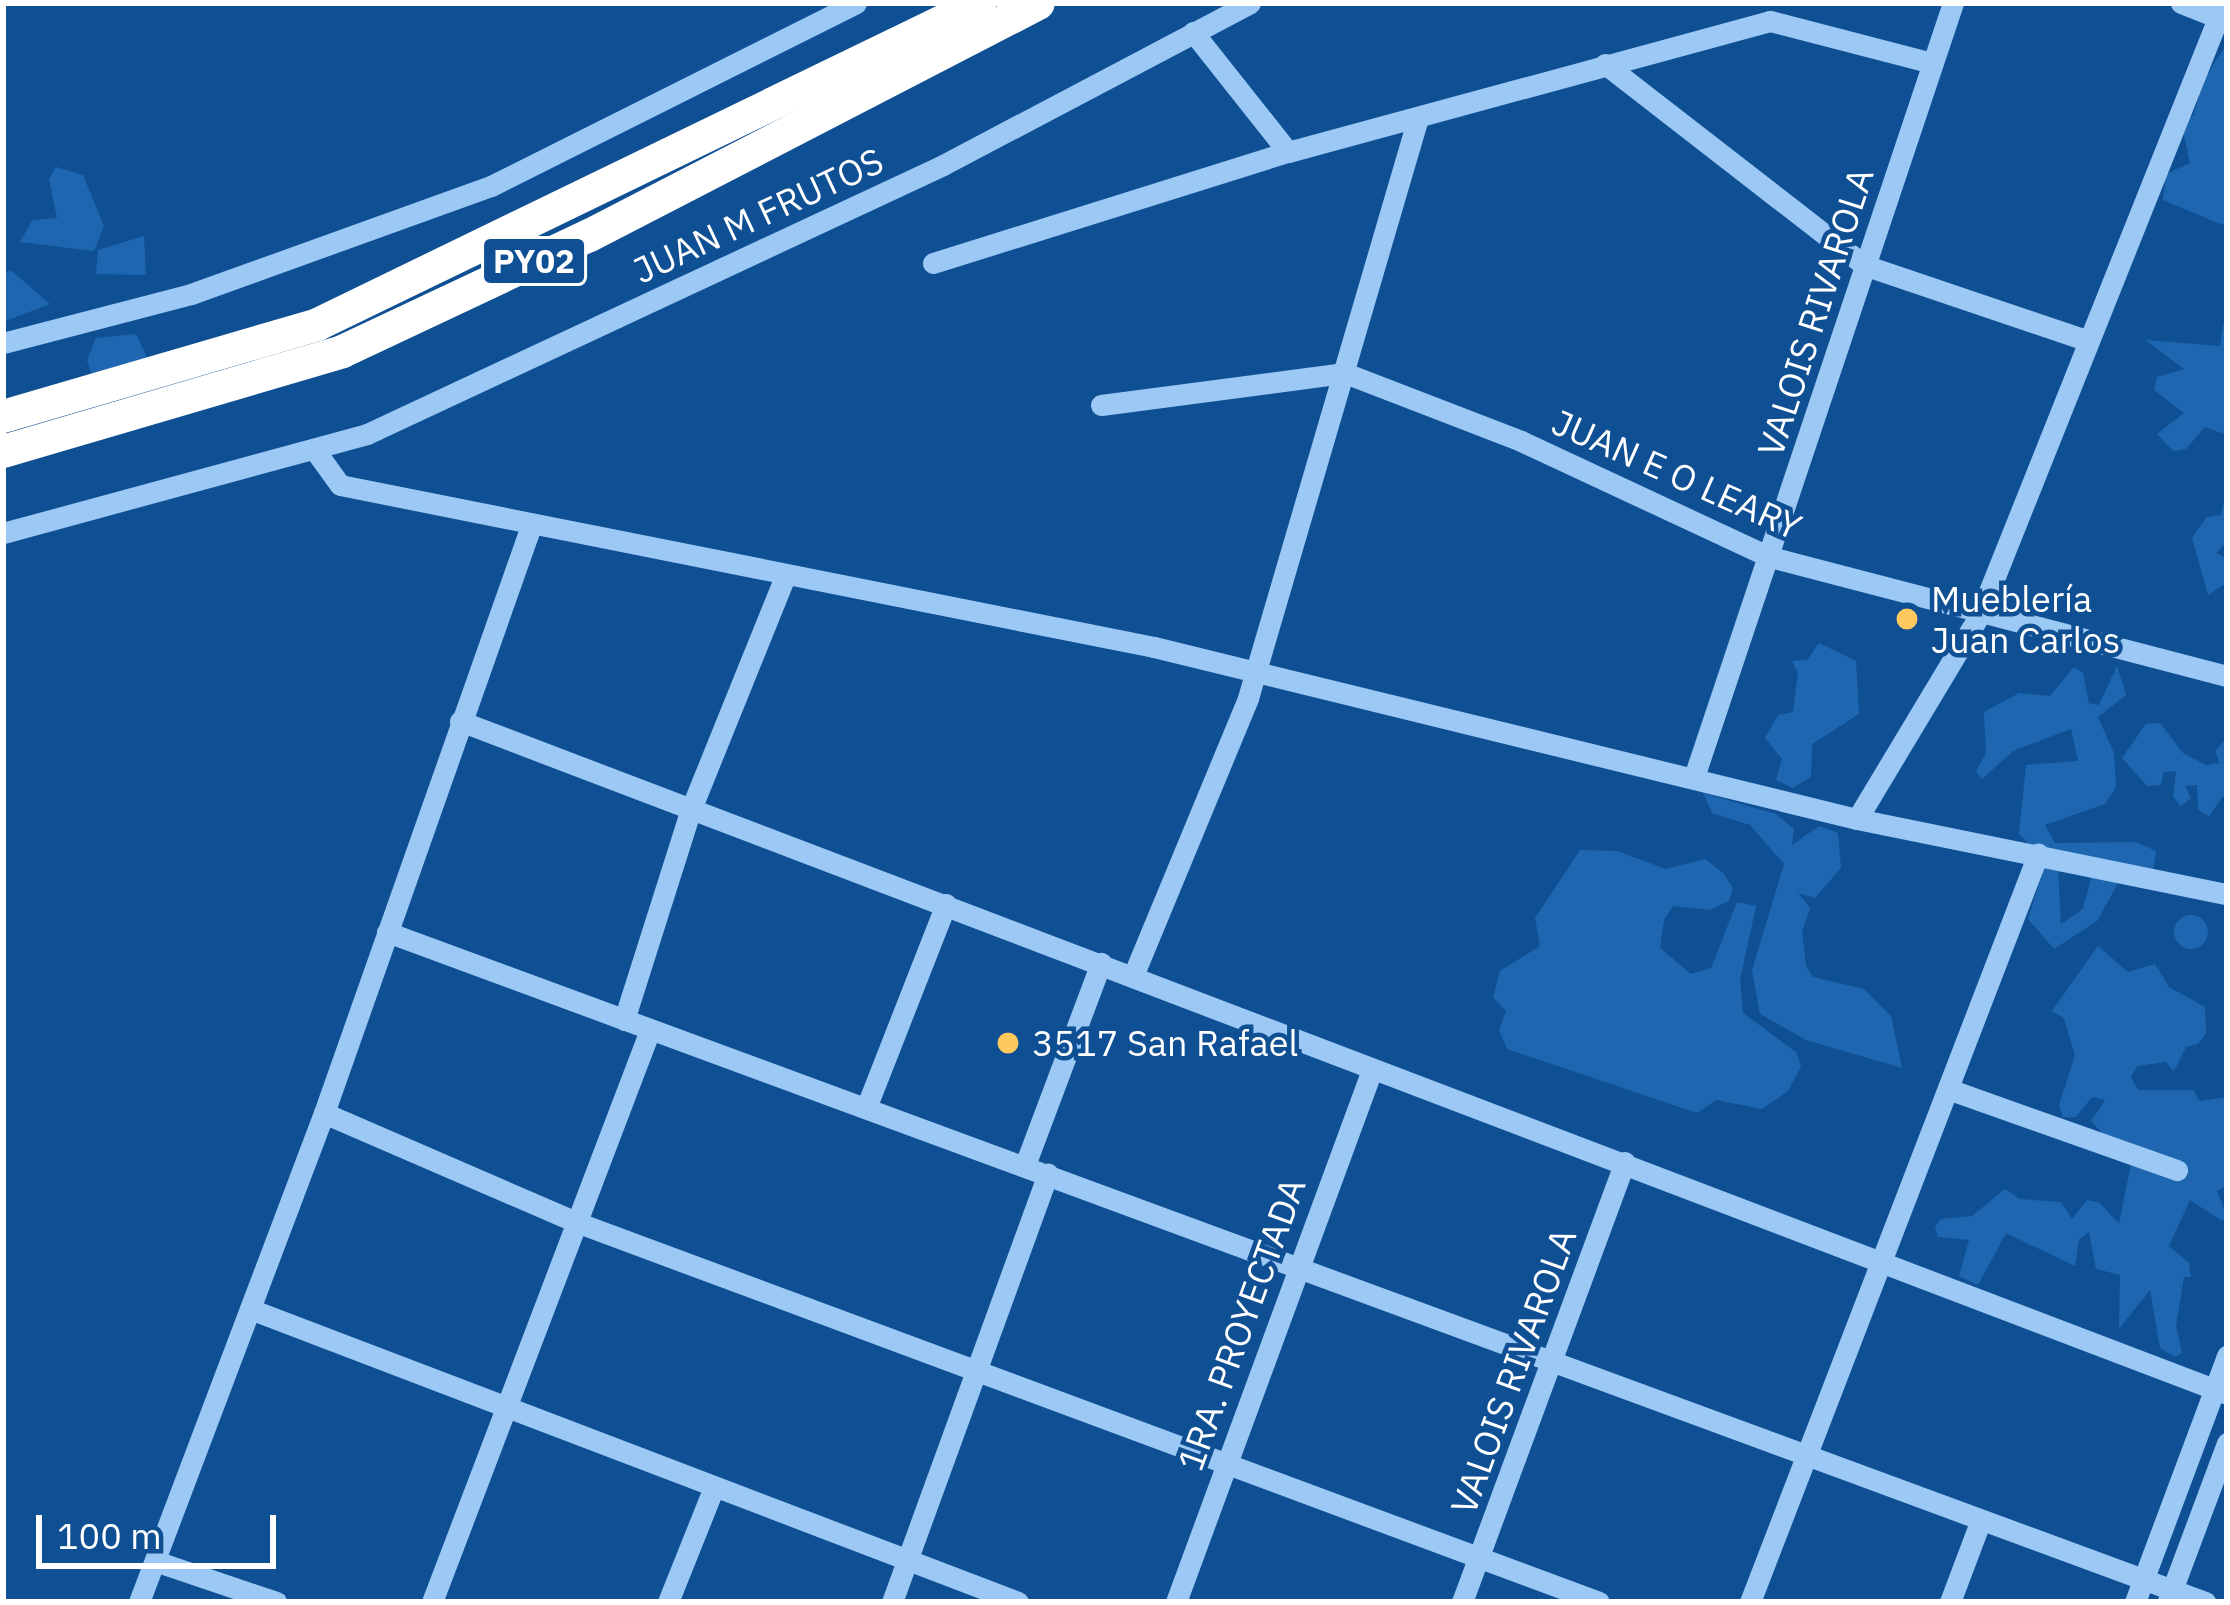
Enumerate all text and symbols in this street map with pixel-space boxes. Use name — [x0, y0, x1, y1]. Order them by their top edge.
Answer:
street label: JUAN M FRUTOS — [626, 138, 890, 292]
street label: VALOIS RIVAROLA — [1748, 162, 1882, 462]
road number: PY02 — [480, 234, 588, 288]
street label: JUAN E O LEARY — [1546, 400, 1808, 548]
place label: Mueblería Juan Carlos — [1931, 576, 2120, 661]
marker: Mueblería Juan Carlos — [1894, 606, 1920, 632]
place label: 3517 San Rafael — [1032, 1021, 1298, 1065]
marker: 3517 San Rafael — [995, 1030, 1021, 1056]
street label: 1RA. PROYECTADA — [1168, 1172, 1314, 1476]
street label: VALOIS RIVAROLA — [1441, 1222, 1585, 1520]
scale bar — [42, 1491, 282, 1565]
text: 100 m — [57, 1512, 162, 1559]

